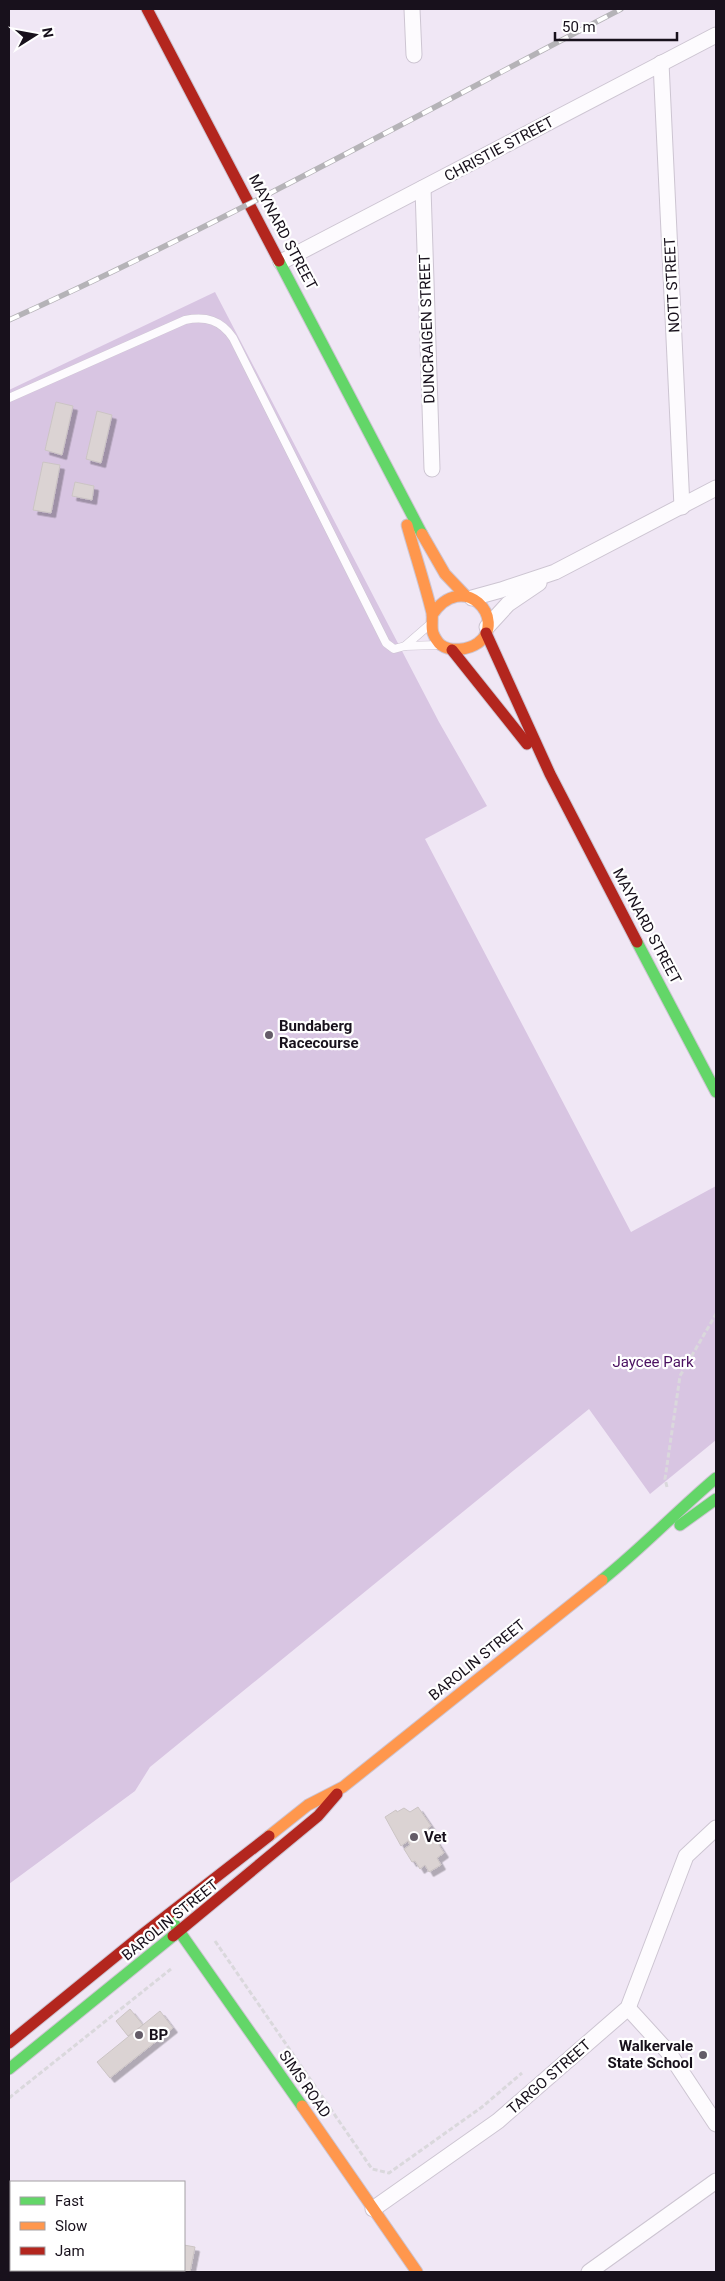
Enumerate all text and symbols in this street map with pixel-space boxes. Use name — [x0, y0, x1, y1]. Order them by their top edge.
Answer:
north arrow — [10, 10, 60, 60]
scale bar — [555, 10, 678, 42]
text: 50 m — [562, 18, 596, 36]
text: N — [39, 26, 57, 39]
street label: CHRISTIE STREET — [441, 113, 557, 185]
street label: MAYNARD STREET — [245, 171, 321, 293]
street label: NOTT STREET — [661, 237, 683, 333]
street label: DUNCRAIGEN STREET — [415, 254, 439, 404]
street label: MAYNARD STREET — [609, 865, 685, 987]
place label: Bundaberg Racecourse — [279, 1017, 359, 1052]
marker: Bundaberg Racecourse — [263, 1029, 275, 1041]
park label: Jaycee Park — [612, 1353, 694, 1371]
street label: BAROLIN STREET — [425, 1616, 529, 1704]
place label: Vet — [424, 1828, 447, 1846]
marker: Vet — [408, 1831, 420, 1843]
street label: BAROLIN STREET — [118, 1876, 222, 1964]
place label: BP — [149, 2026, 169, 2044]
marker: BP — [133, 2029, 145, 2041]
street label: TARGO STREET — [504, 2036, 595, 2118]
place label: Walkervale State School — [607, 2037, 693, 2072]
street label: SIMS ROAD — [275, 2047, 335, 2121]
marker: Walkervale State School — [697, 2049, 709, 2061]
legend — [10, 2181, 185, 2271]
text: Fast — [55, 2192, 84, 2210]
text: Slow — [55, 2217, 87, 2235]
text: Jam — [55, 2242, 85, 2260]

